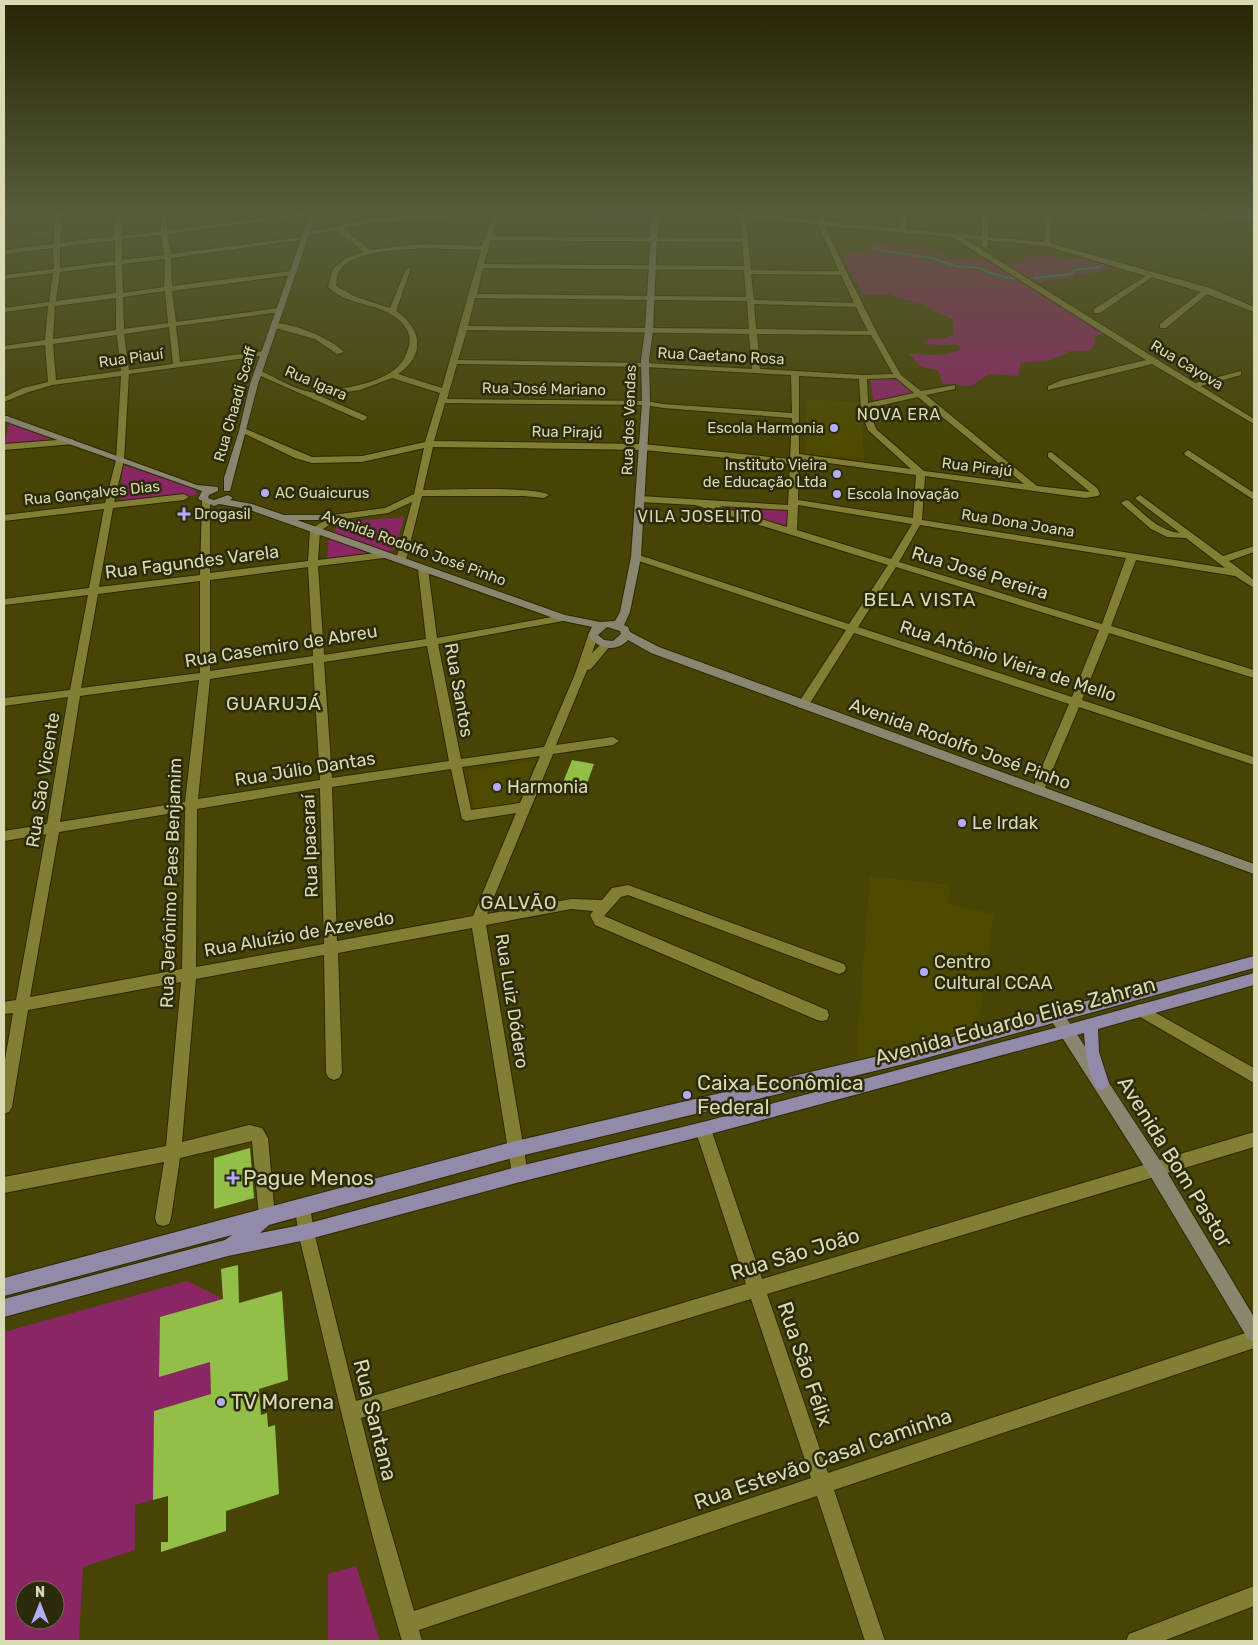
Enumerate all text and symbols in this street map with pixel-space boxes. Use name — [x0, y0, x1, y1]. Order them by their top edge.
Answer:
street label: Rua Cayova — [1147, 336, 1227, 394]
street label: Rua Piauí — [98, 344, 166, 371]
street label: Rua Chaadi Scaff — [210, 344, 260, 464]
street label: Rua Caetano Rosa — [657, 344, 785, 368]
street label: Rua Igara — [282, 362, 350, 404]
street label: Rua dos Vendas — [618, 364, 640, 476]
street label: Rua José Mariano — [482, 379, 606, 399]
district label: NOVA ERA — [857, 405, 941, 424]
place label: Escola Harmonia — [707, 419, 824, 437]
street label: Rua Pirajú — [531, 422, 603, 442]
marker: Escola Harmonia — [828, 422, 840, 434]
street label: Rua Pirajú — [941, 454, 1013, 480]
place label: Instituto Vieira de Educação Ltda — [703, 456, 827, 491]
marker: Instituto Vieira de Educação Ltda — [831, 468, 843, 480]
street label: Rua Gonçalves Dias — [23, 477, 161, 509]
place label: AC Guaicurus — [275, 484, 370, 502]
place label: Escola Inovação — [847, 485, 959, 503]
marker: AC Guaicurus — [259, 487, 271, 499]
marker: Escola Inovação — [831, 488, 843, 500]
place label: Drogasil — [194, 505, 251, 523]
street label: Rua Dona Joana — [960, 505, 1076, 541]
street label: Avenida Rodolfo José Pinho — [319, 506, 509, 590]
district label: VILA JOSELITO — [638, 507, 762, 526]
marker: Drogasil — [178, 508, 190, 520]
street label: Rua Fagundes Varela — [104, 540, 280, 584]
street label: Rua José Pereira — [909, 542, 1051, 604]
district label: BELA VISTA — [864, 588, 976, 611]
street label: Rua Antônio Vieira de Mello — [897, 616, 1119, 706]
street label: Rua Casemiro de Abreu — [183, 620, 379, 672]
street label: Rua Santos — [440, 641, 478, 739]
district label: GUARUJÁ — [226, 692, 322, 715]
street label: Avenida Rodolfo José Pinho — [846, 694, 1074, 794]
street label: Rua São Vicente — [21, 711, 65, 849]
street label: Rua Júlio Dantas — [233, 747, 377, 791]
street label: Rua Jerônimo Paes Benjamim — [156, 758, 186, 1008]
place label: Harmonia — [507, 776, 588, 798]
marker: Harmonia — [491, 781, 503, 793]
street label: Rua Ipacaraí — [297, 792, 323, 898]
place label: Le Irdak — [972, 812, 1039, 834]
marker: Le Irdak — [956, 817, 968, 829]
district label: GALVÃO — [480, 891, 558, 914]
street label: Rua Aluízio de Azevedo — [202, 906, 396, 962]
street label: Rua Luiz Dódero — [490, 932, 534, 1070]
place label: Centro Cultural CCAA — [934, 951, 1052, 994]
marker: Centro Cultural CCAA — [918, 966, 930, 978]
street label: Avenida Eduardo Elias Zahran — [872, 971, 1158, 1070]
place label: Caixa Econômica Federal — [697, 1070, 864, 1119]
street label: Avenida Bom Pastor — [1113, 1072, 1238, 1252]
marker: Caixa Econômica Federal — [681, 1089, 693, 1101]
place label: Pague Menos — [243, 1165, 374, 1190]
marker: Pague Menos — [227, 1172, 239, 1184]
street label: Rua São João — [727, 1222, 863, 1285]
street label: Rua São Félix — [772, 1298, 838, 1429]
street label: Rua Santana — [348, 1356, 403, 1483]
place label: TV Morena — [231, 1389, 334, 1414]
marker: TV Morena — [215, 1396, 227, 1408]
street label: Rua Estevão Casal Caminha — [691, 1403, 955, 1514]
north arrow — [15, 1580, 65, 1630]
text: N — [35, 1584, 45, 1601]

